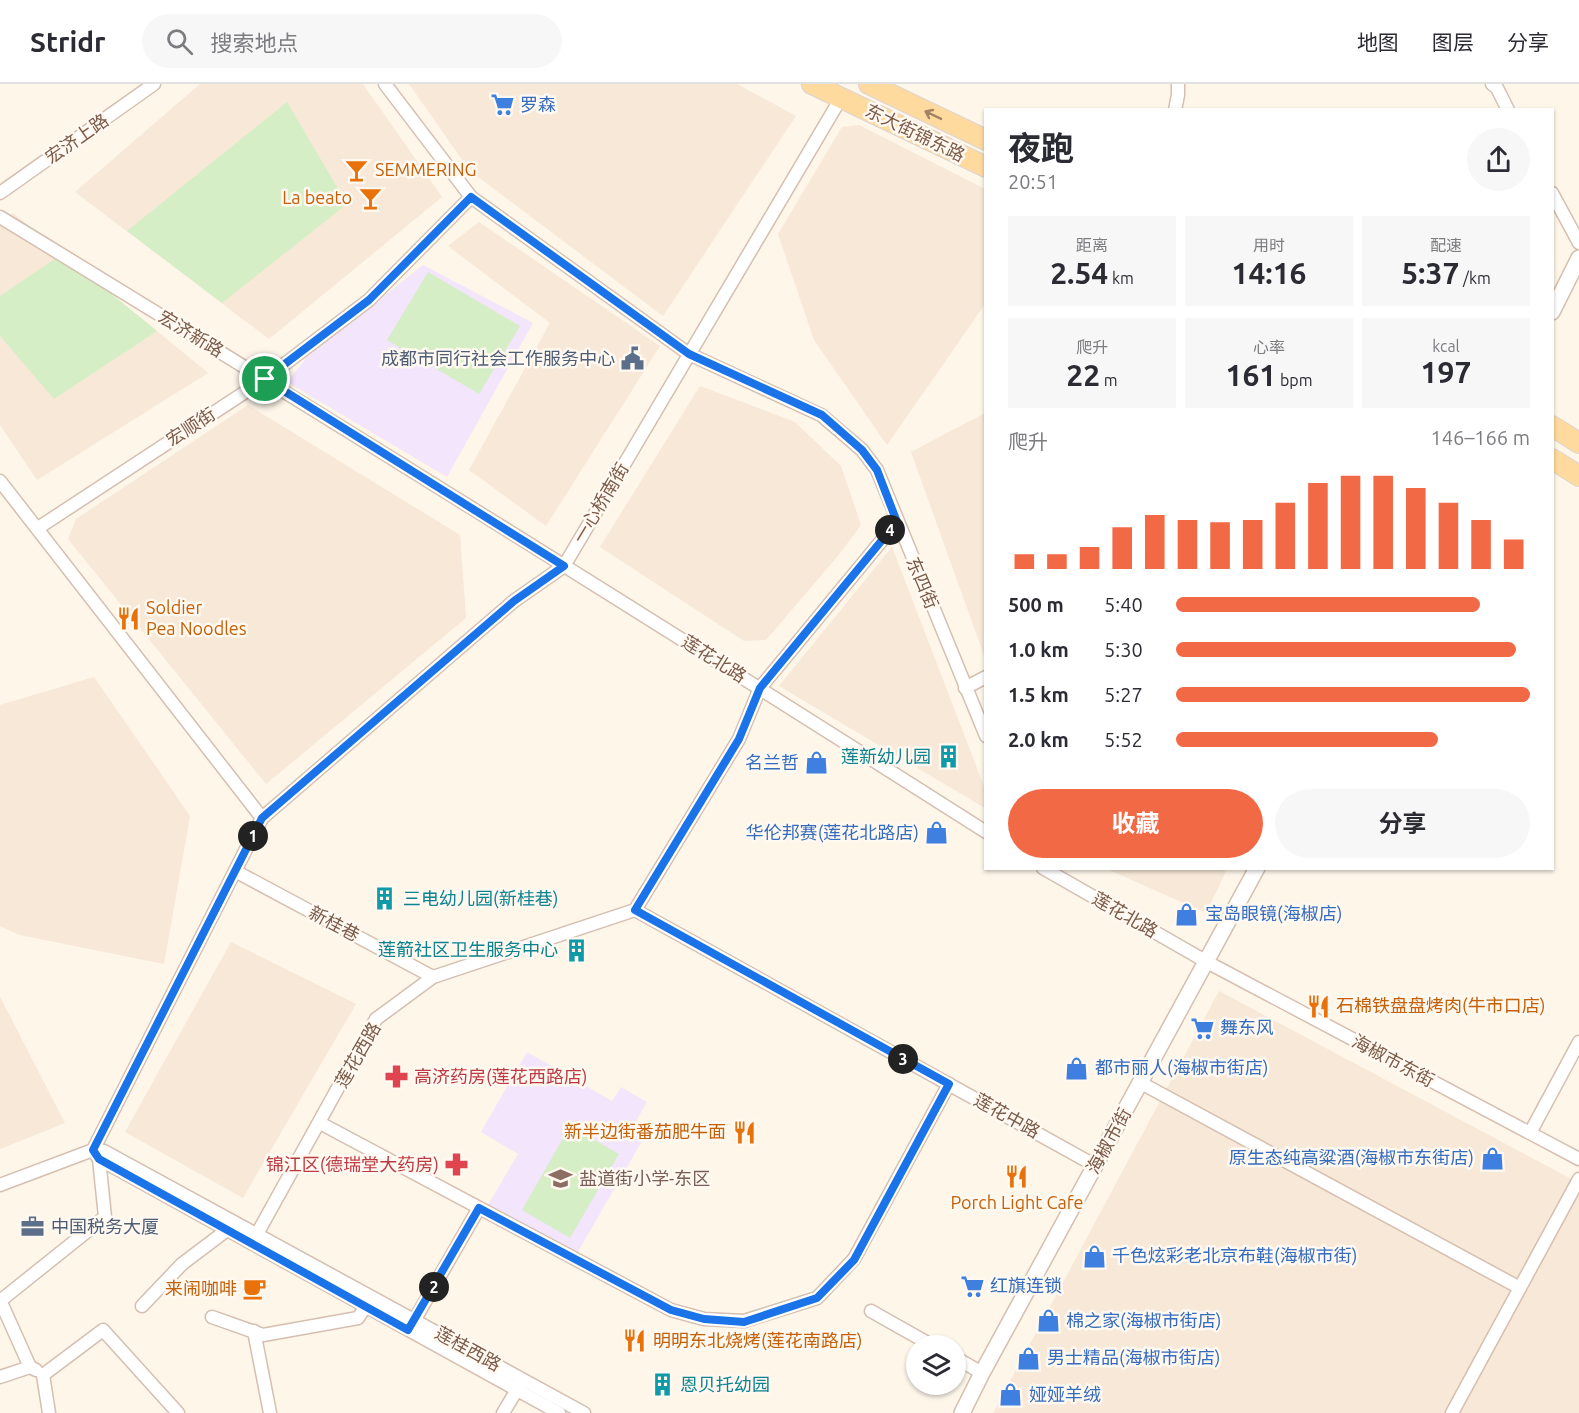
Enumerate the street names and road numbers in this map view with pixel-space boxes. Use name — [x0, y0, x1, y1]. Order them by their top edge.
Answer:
street label: 东大街锦东路 — [863, 99, 968, 165]
street label: 宏济上路 — [41, 109, 112, 167]
street label: 宏济新路 — [156, 306, 228, 360]
street label: 宏顺街 — [162, 403, 219, 449]
street label: 一心桥南街 — [568, 459, 632, 546]
street label: 东四街 — [903, 554, 943, 611]
street label: 莲花北路 — [679, 631, 750, 686]
street label: 莲花北路 — [1089, 887, 1162, 941]
street label: 新桂巷 — [306, 902, 363, 945]
street label: 莲花西路 — [330, 1018, 384, 1091]
street label: 海椒市东街 — [1349, 1030, 1438, 1090]
street label: 莲花中路 — [971, 1089, 1044, 1141]
street label: 海椒市街 — [1082, 1104, 1134, 1177]
street label: 莲桂西路 — [432, 1322, 505, 1374]

